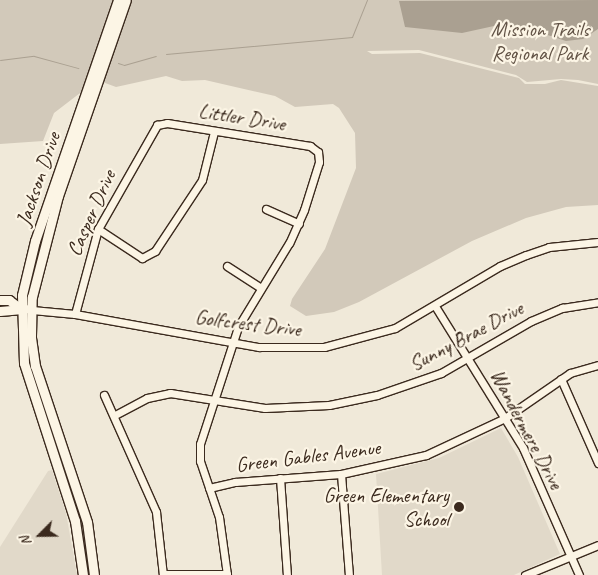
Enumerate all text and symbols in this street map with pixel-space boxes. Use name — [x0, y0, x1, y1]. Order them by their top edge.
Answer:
park label: Mission Trails Regional Park — [491, 16, 589, 66]
street label: Littler Drive — [197, 98, 287, 136]
street label: Jackson Drive — [10, 129, 66, 229]
street label: Casper Drive — [61, 166, 121, 260]
street label: Sunny Brae Drive — [405, 295, 527, 377]
street label: Golfcrest Drive — [194, 304, 302, 342]
street label: Wandermere Drive — [485, 365, 569, 493]
street label: Green Gables Avenue — [234, 435, 382, 477]
place label: Green Elementary School — [322, 482, 449, 532]
marker: Green Elementary School — [453, 501, 465, 513]
north arrow — [15, 510, 65, 560]
text: N — [16, 534, 35, 548]

